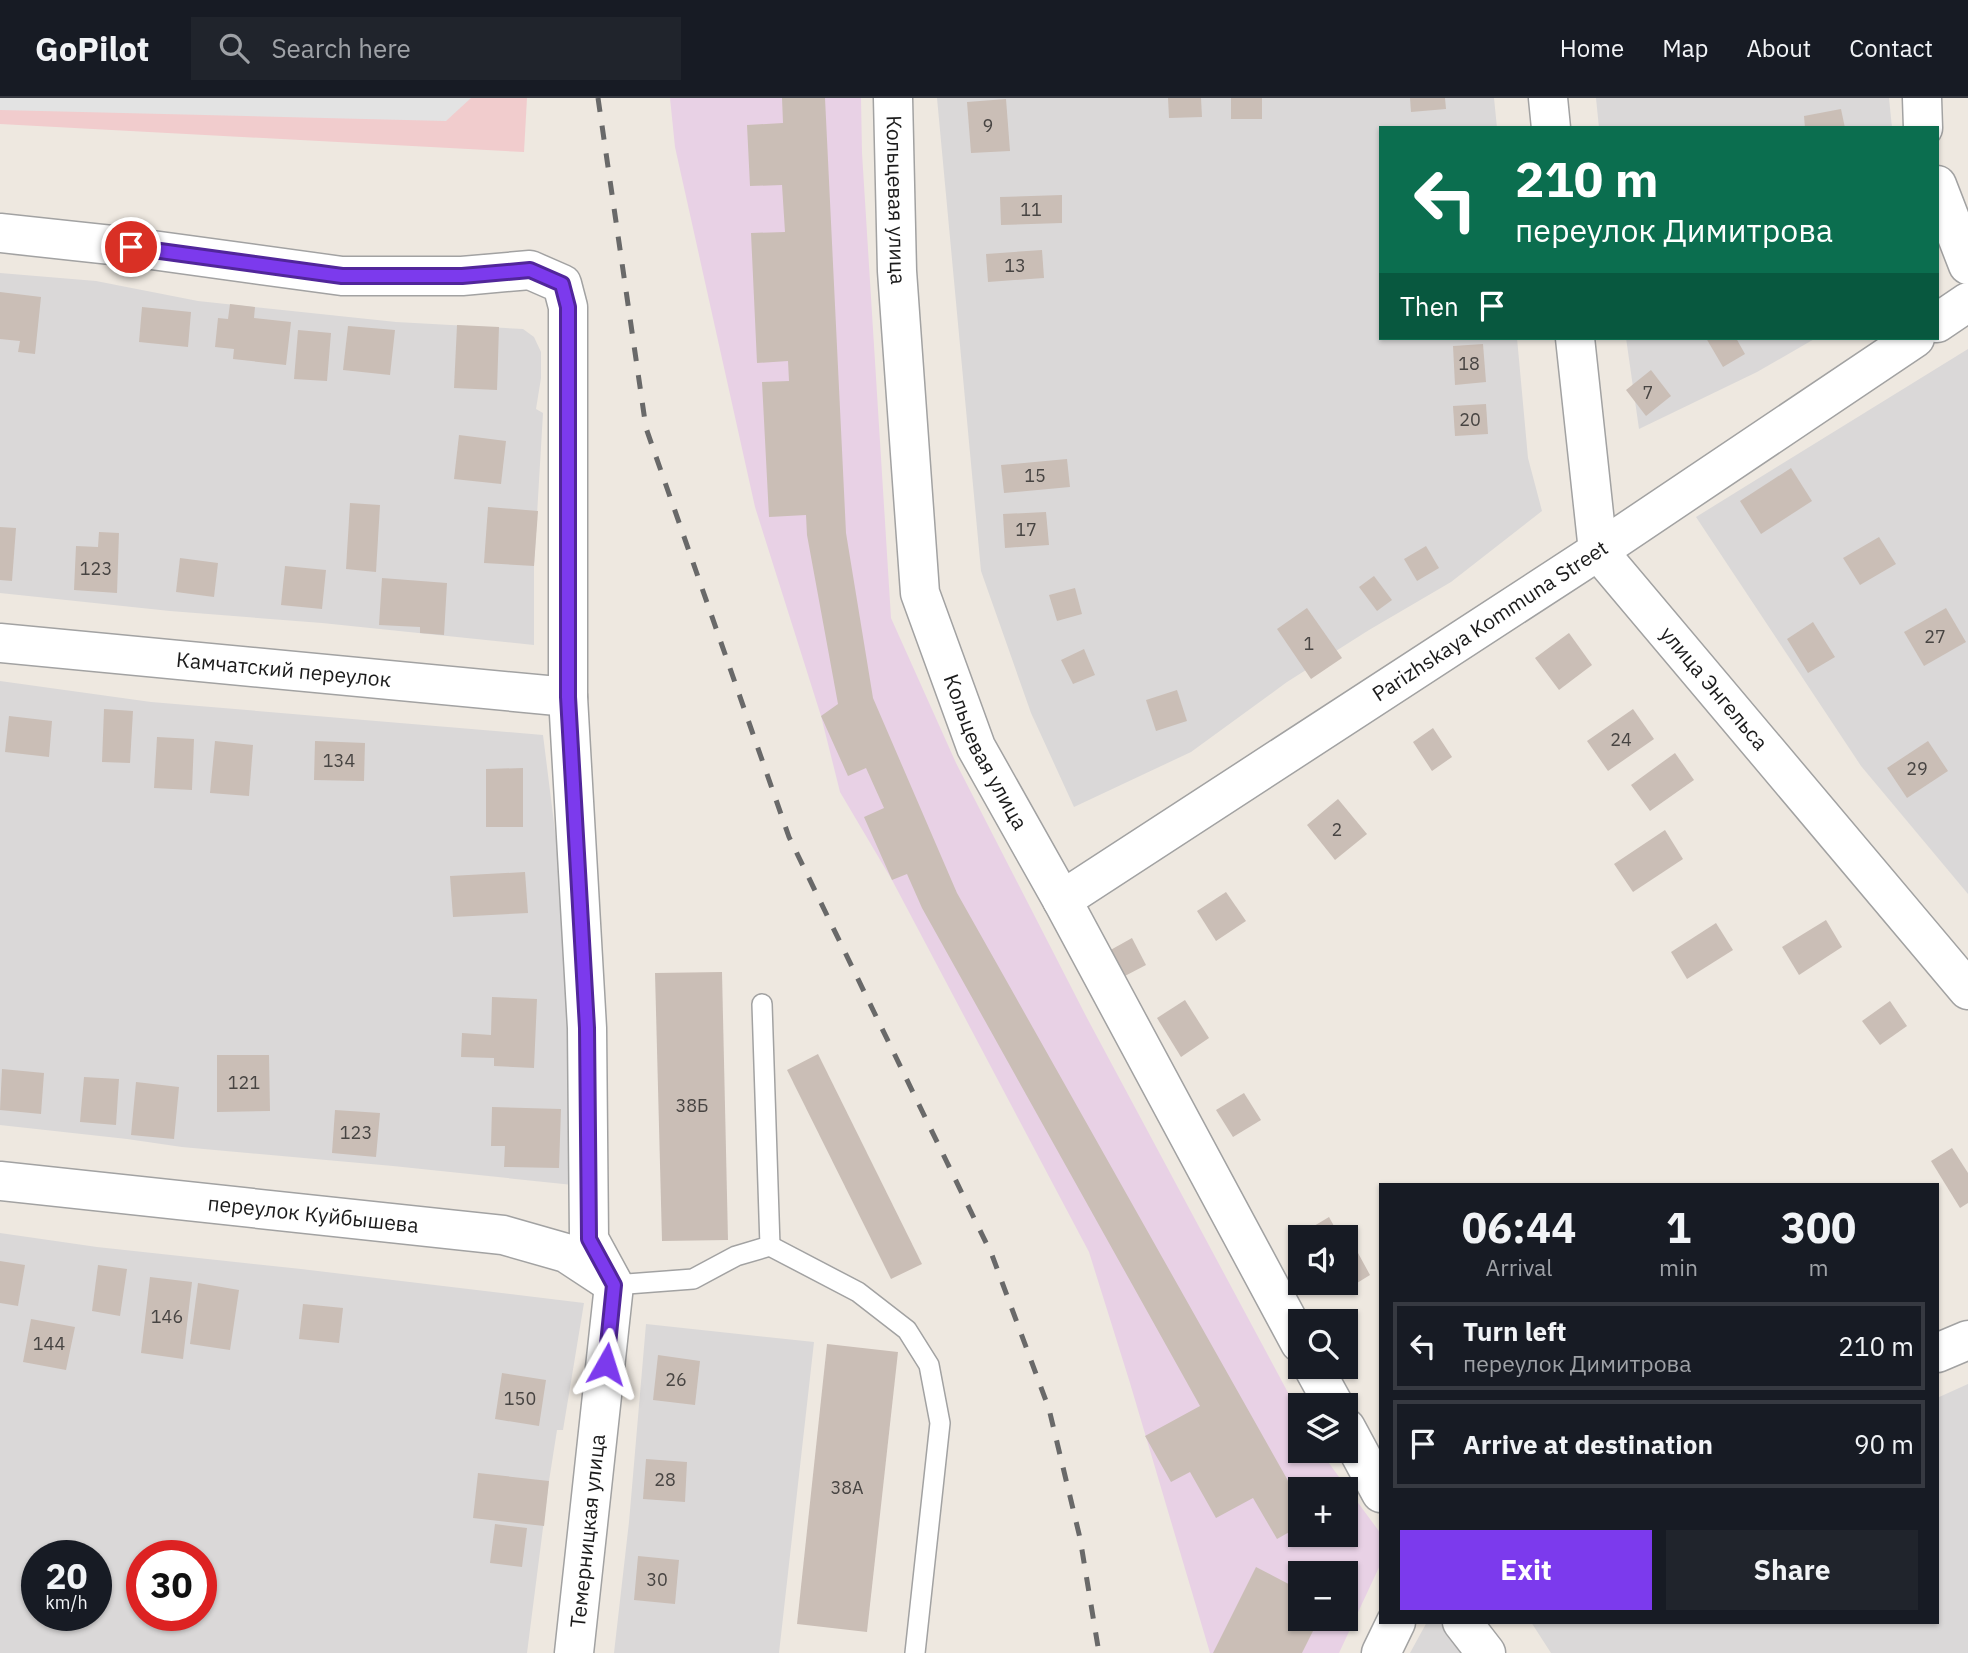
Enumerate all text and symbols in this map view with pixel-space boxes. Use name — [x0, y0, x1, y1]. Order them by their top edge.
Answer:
search box — [191, 17, 681, 80]
text: GoPilot — [35, 27, 149, 70]
icon: search — [215, 29, 253, 67]
text: Search here — [271, 31, 411, 65]
text: Home — [1560, 32, 1624, 64]
text: Map — [1662, 32, 1708, 64]
text: About — [1746, 32, 1811, 64]
text: Contact — [1849, 32, 1933, 64]
house number: 9 — [983, 114, 993, 137]
street label: Кольцевая улица — [880, 115, 913, 285]
text: 210 m — [1515, 147, 1659, 210]
icon: left — [1400, 154, 1491, 245]
house number: 11 — [1020, 198, 1042, 221]
text: переулок Димитрова — [1515, 209, 1833, 251]
pin — [101, 217, 161, 277]
icon: arrive — [112, 228, 150, 266]
house number: 13 — [1004, 254, 1026, 277]
icon: arrive — [1473, 287, 1511, 325]
text: Then — [1400, 289, 1459, 323]
house number: 18 — [1458, 352, 1480, 375]
house number: 7 — [1643, 381, 1653, 404]
house number: 20 — [1459, 408, 1481, 431]
house number: 15 — [1024, 464, 1046, 487]
house number: 17 — [1015, 518, 1037, 541]
street label: Parizhskaya Kommuna Street — [1366, 533, 1613, 707]
house number: 123 — [80, 557, 112, 580]
street label: улица Энгельса — [1654, 620, 1775, 756]
house number: 27 — [1924, 625, 1946, 648]
house number: 1 — [1304, 632, 1314, 655]
street label: Камчатский переулок — [175, 645, 393, 693]
street label: Кольцевая улица — [938, 670, 1035, 834]
house number: 24 — [1610, 728, 1632, 751]
house number: 134 — [323, 749, 355, 772]
house number: 29 — [1906, 757, 1928, 780]
house number: 2 — [1332, 818, 1342, 841]
house number: 121 — [228, 1071, 260, 1094]
house number: 38Б — [675, 1094, 709, 1117]
house number: 123 — [340, 1121, 372, 1144]
street label: переулок Куйбышева — [206, 1188, 420, 1239]
text: 06:44 — [1462, 1200, 1576, 1255]
text: 1 — [1666, 1200, 1691, 1255]
text: 300 — [1781, 1200, 1856, 1255]
map controls — [1288, 1225, 1358, 1631]
button: sound — [1288, 1225, 1358, 1295]
text: Arrival — [1486, 1252, 1553, 1282]
text: min — [1659, 1252, 1698, 1282]
text: m — [1808, 1252, 1829, 1282]
house number: 146 — [151, 1305, 183, 1328]
button: search — [1288, 1309, 1358, 1379]
text: Turn left — [1463, 1314, 1566, 1348]
position arrow — [569, 1327, 643, 1401]
icon: left — [1404, 1327, 1442, 1365]
text: 210 m — [1838, 1329, 1914, 1363]
house number: 144 — [33, 1332, 65, 1355]
text: переулок Димитрова — [1463, 1348, 1692, 1378]
house number: 26 — [665, 1368, 687, 1391]
house number: 150 — [504, 1387, 536, 1410]
button: layers — [1288, 1393, 1358, 1463]
icon: arrive — [1404, 1425, 1442, 1463]
text: Arrive at destination — [1463, 1427, 1713, 1461]
text: 90 m — [1854, 1427, 1914, 1461]
street label: Темерницкая улица — [563, 1433, 611, 1629]
house number: 28 — [654, 1468, 676, 1491]
house number: 38А — [830, 1476, 864, 1499]
button: + — [1288, 1477, 1358, 1547]
button: Exit — [1400, 1530, 1652, 1610]
button: Share — [1666, 1530, 1918, 1610]
speed limit sign: 30 — [126, 1540, 217, 1631]
text: 20 — [45, 1553, 88, 1599]
button: − — [1288, 1561, 1358, 1631]
house number: 30 — [646, 1568, 668, 1591]
text: km/h — [45, 1591, 88, 1614]

